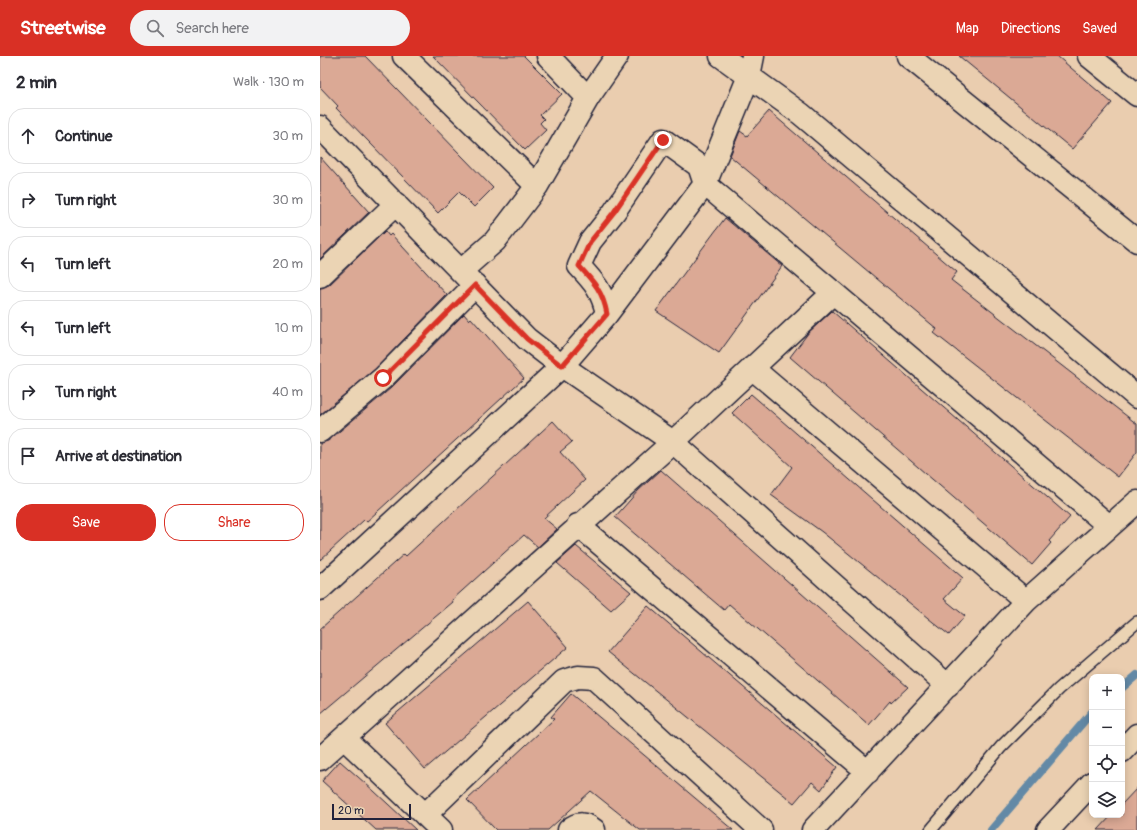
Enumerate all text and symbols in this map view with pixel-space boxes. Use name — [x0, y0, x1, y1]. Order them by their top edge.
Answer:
search box — [130, 10, 410, 46]
text: Streetwise — [20, 16, 106, 40]
icon: search — [144, 17, 166, 39]
text: Search here — [176, 19, 249, 38]
text: Map — [956, 20, 979, 37]
text: Directions — [1001, 20, 1060, 37]
text: Saved — [1082, 20, 1117, 37]
text: 2 min — [16, 72, 57, 93]
text: Walk · 130 m — [233, 74, 304, 90]
icon: ahead — [17, 125, 39, 147]
text: Continue — [55, 127, 113, 146]
text: 30 m — [273, 128, 303, 144]
route end — [654, 131, 672, 149]
icon: right — [17, 189, 39, 211]
text: Turn right — [55, 191, 116, 210]
text: 30 m — [273, 192, 303, 208]
icon: left — [17, 253, 39, 275]
text: Turn left — [55, 255, 111, 274]
text: 20 m — [272, 256, 303, 272]
icon: left — [17, 317, 39, 339]
text: Turn left — [55, 319, 111, 338]
text: 10 m — [275, 320, 303, 336]
route start — [374, 369, 392, 387]
icon: right — [17, 381, 39, 403]
text: Turn right — [55, 383, 116, 402]
text: 40 m — [272, 384, 303, 400]
icon: arrive — [17, 445, 39, 467]
text: Arrive at destination — [55, 447, 182, 466]
button: Save — [16, 504, 156, 541]
button: Share — [164, 504, 304, 541]
map controls — [1089, 674, 1125, 818]
button: + — [1089, 674, 1125, 710]
button: − — [1089, 710, 1125, 746]
button: locate — [1089, 746, 1125, 782]
button: layers — [1089, 782, 1125, 818]
scale bar — [332, 802, 411, 821]
text: 20 m — [338, 804, 364, 817]

